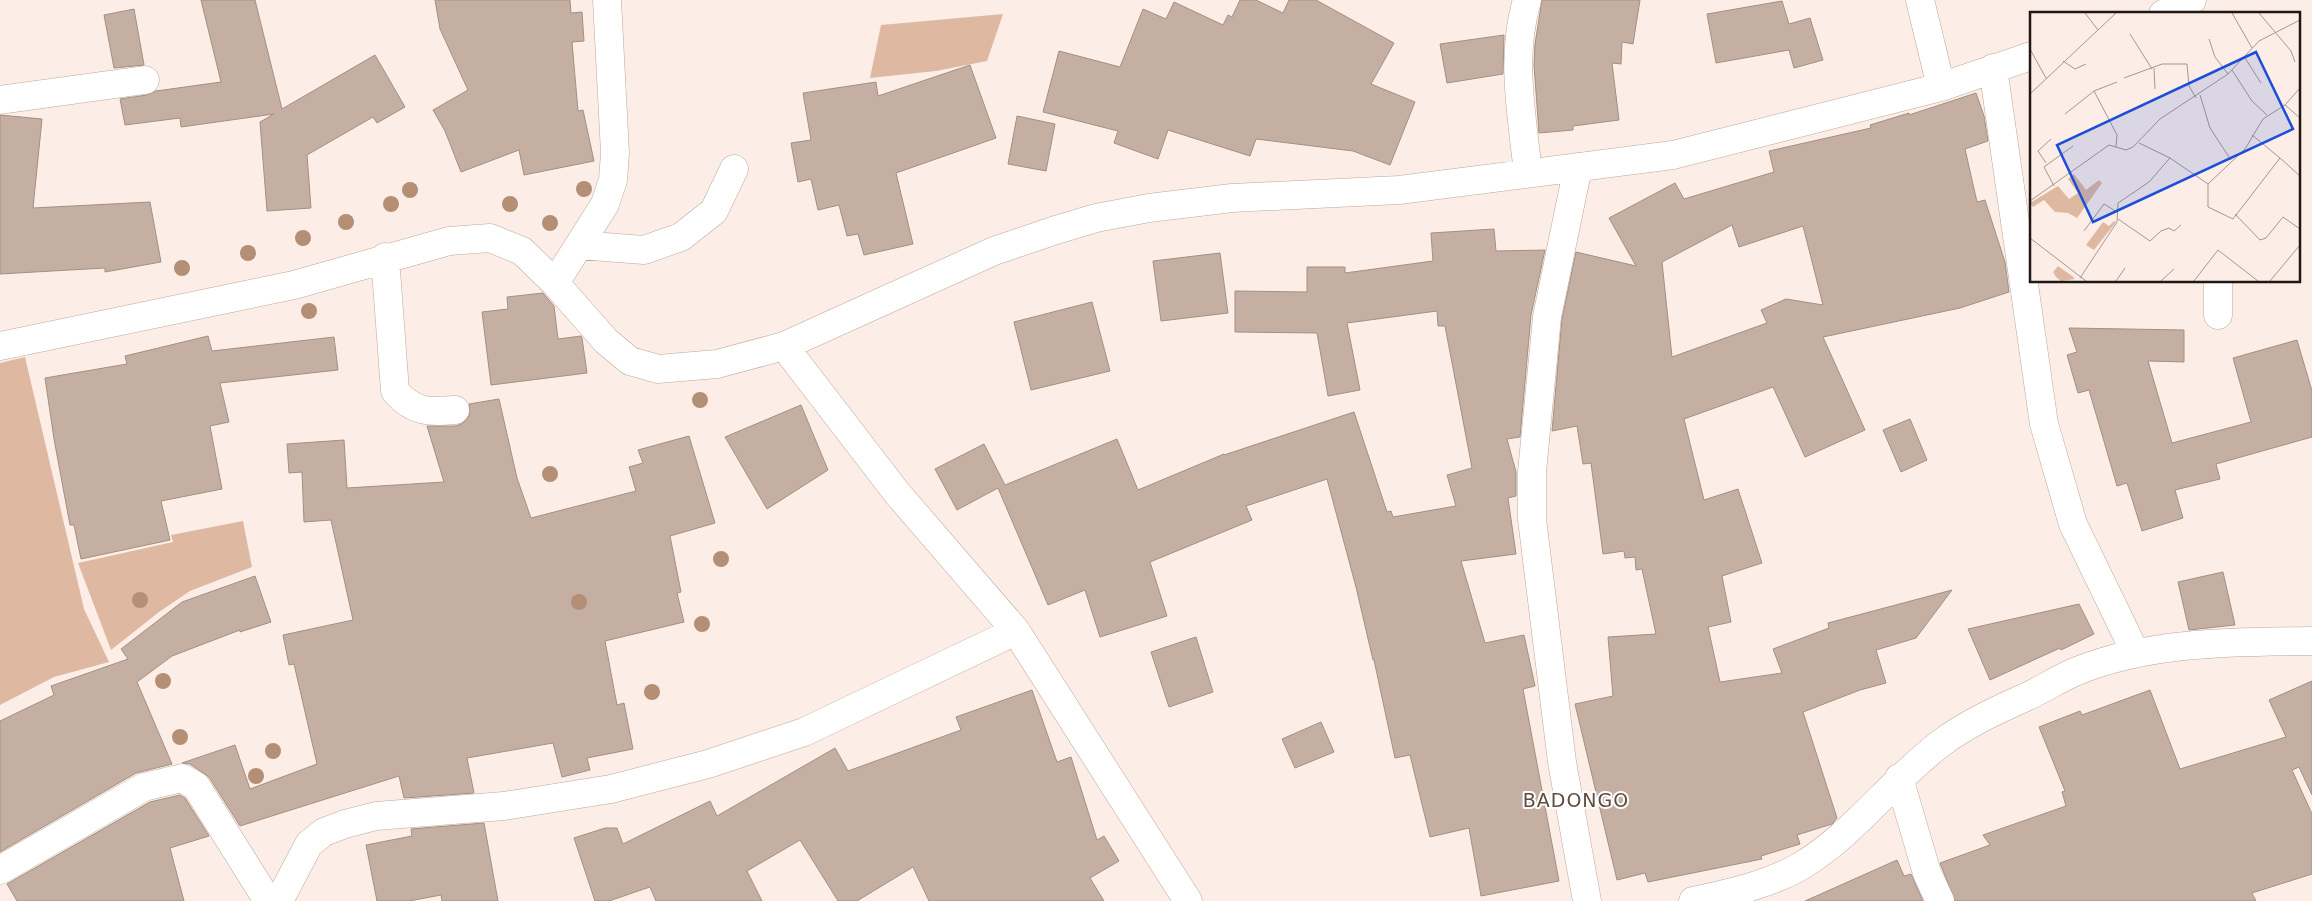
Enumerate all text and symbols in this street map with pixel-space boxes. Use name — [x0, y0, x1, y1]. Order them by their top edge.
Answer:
inset map — [2030, 12, 2300, 282]
district label: BADONGO — [1523, 789, 1629, 811]

